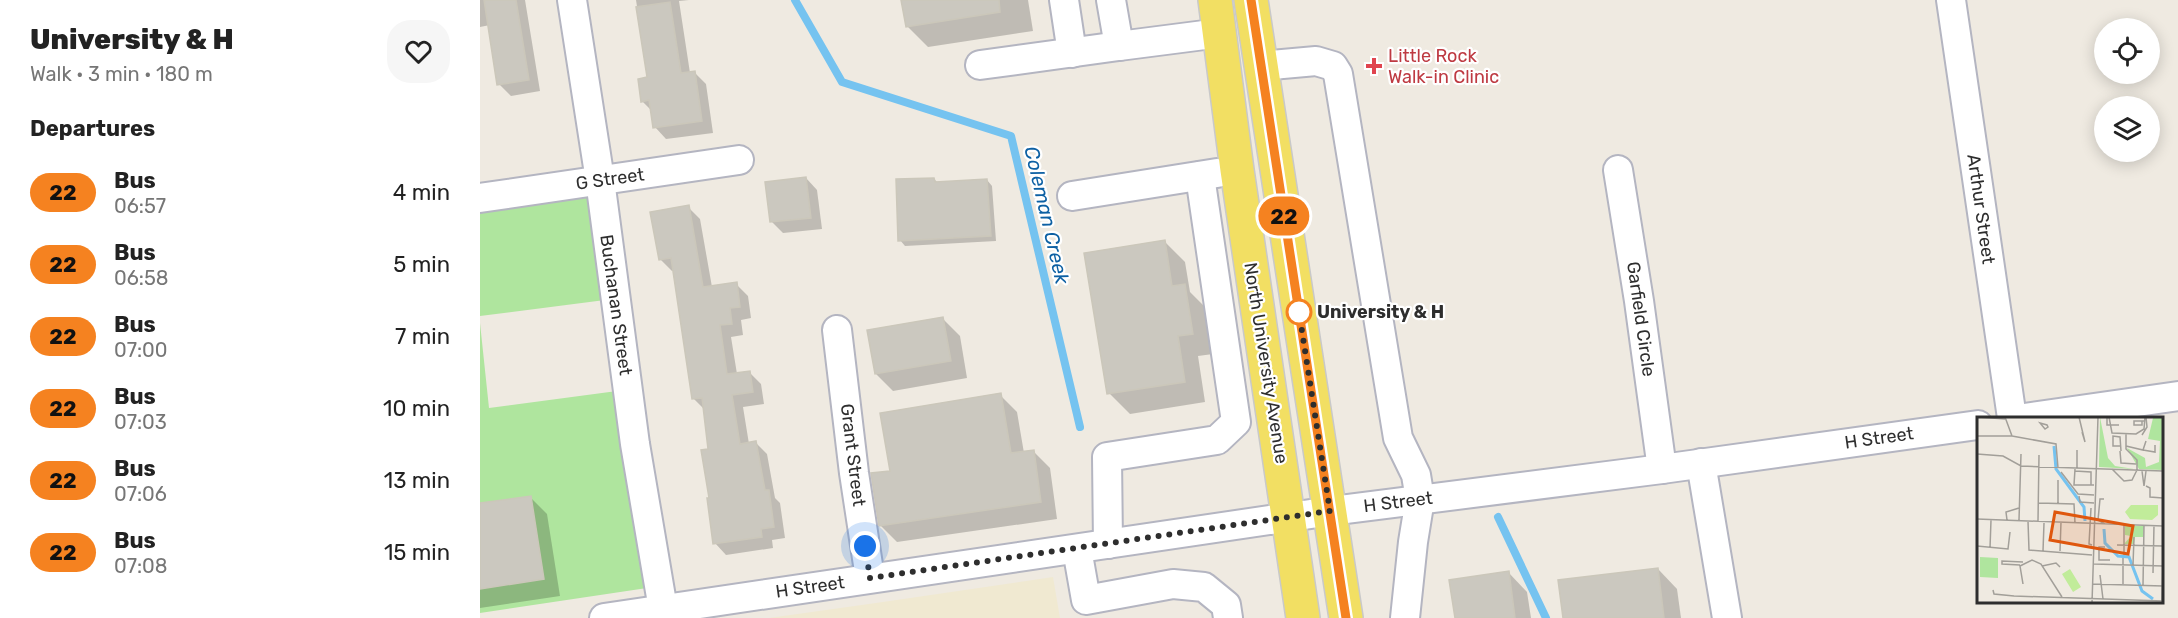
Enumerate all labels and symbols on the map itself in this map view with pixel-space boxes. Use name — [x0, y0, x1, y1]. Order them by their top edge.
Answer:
place label: Little Rock Walk-in Clinic — [1388, 45, 1499, 88]
marker: Little Rock Walk-in Clinic — [1365, 57, 1383, 75]
water label: Coleman Creek — [1019, 144, 1075, 287]
street label: Arthur Street — [1962, 153, 2000, 265]
street label: G Street — [574, 163, 646, 195]
line badge: 22 — [1257, 196, 1311, 236]
street label: Buchanan Street — [595, 233, 637, 377]
street label: Garfield Circle — [1622, 260, 1660, 378]
street label: North University Avenue — [1239, 261, 1293, 465]
marker: University & H — [1286, 299, 1312, 325]
place label: University & H — [1317, 301, 1444, 323]
street label: Grant Street — [836, 402, 870, 508]
inset map — [1977, 417, 2163, 603]
street label: H Street — [1843, 422, 1915, 454]
street label: H Street — [1362, 487, 1434, 517]
your location — [850, 531, 880, 561]
street label: H Street — [774, 571, 846, 603]

